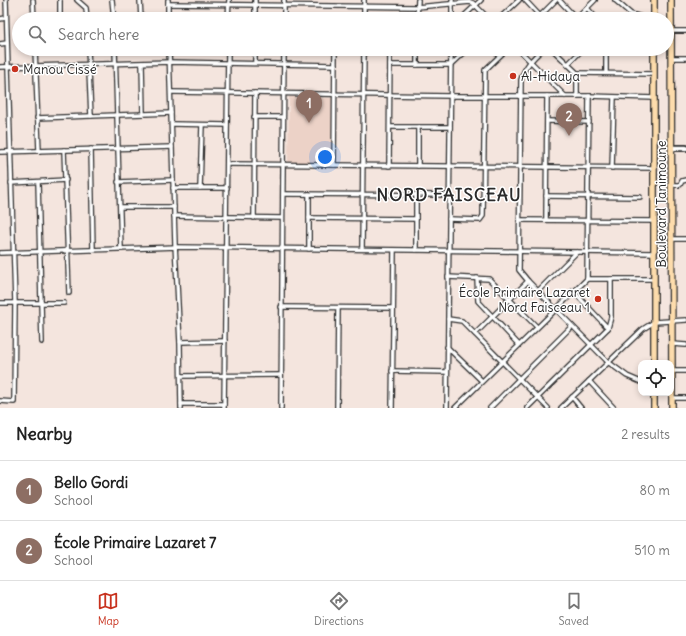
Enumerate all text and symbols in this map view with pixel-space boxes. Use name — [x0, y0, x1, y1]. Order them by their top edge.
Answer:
search box — [12, 12, 674, 56]
icon: search — [26, 23, 48, 45]
text: Search here — [58, 25, 139, 44]
place label: Manou Cissé — [23, 61, 97, 78]
marker: Manou Cissé — [10, 64, 20, 74]
place label: Al-Hidaya — [521, 68, 580, 85]
marker: Al-Hidaya — [508, 71, 518, 81]
pin: 1 — [296, 90, 322, 123]
pin: 2 — [556, 103, 582, 136]
street label: Boulevard Tanimoune — [653, 140, 670, 268]
your location — [315, 147, 335, 167]
district label: NORD FAISCEAU — [376, 184, 522, 206]
place label: École Primaire Lazaret Nord Faisceau 1 — [459, 283, 591, 316]
marker: École Primaire Lazaret Nord Faisceau 1 — [593, 294, 603, 304]
map controls — [638, 360, 674, 396]
button: locate — [638, 360, 674, 396]
text: Nearby — [16, 423, 72, 445]
text: 2 results — [621, 426, 670, 443]
text: Bello Gordi — [54, 473, 128, 492]
text: 1 — [26, 482, 32, 499]
text: 80 m — [639, 482, 670, 499]
text: School — [54, 492, 93, 509]
text: École Primaire Lazaret 7 — [54, 533, 216, 552]
text: 2 — [25, 542, 33, 559]
text: 510 m — [634, 542, 670, 559]
text: School — [54, 552, 93, 569]
tab: Map — [97, 590, 119, 628]
tab: Directions — [314, 590, 364, 628]
tab: Saved — [558, 590, 589, 628]

